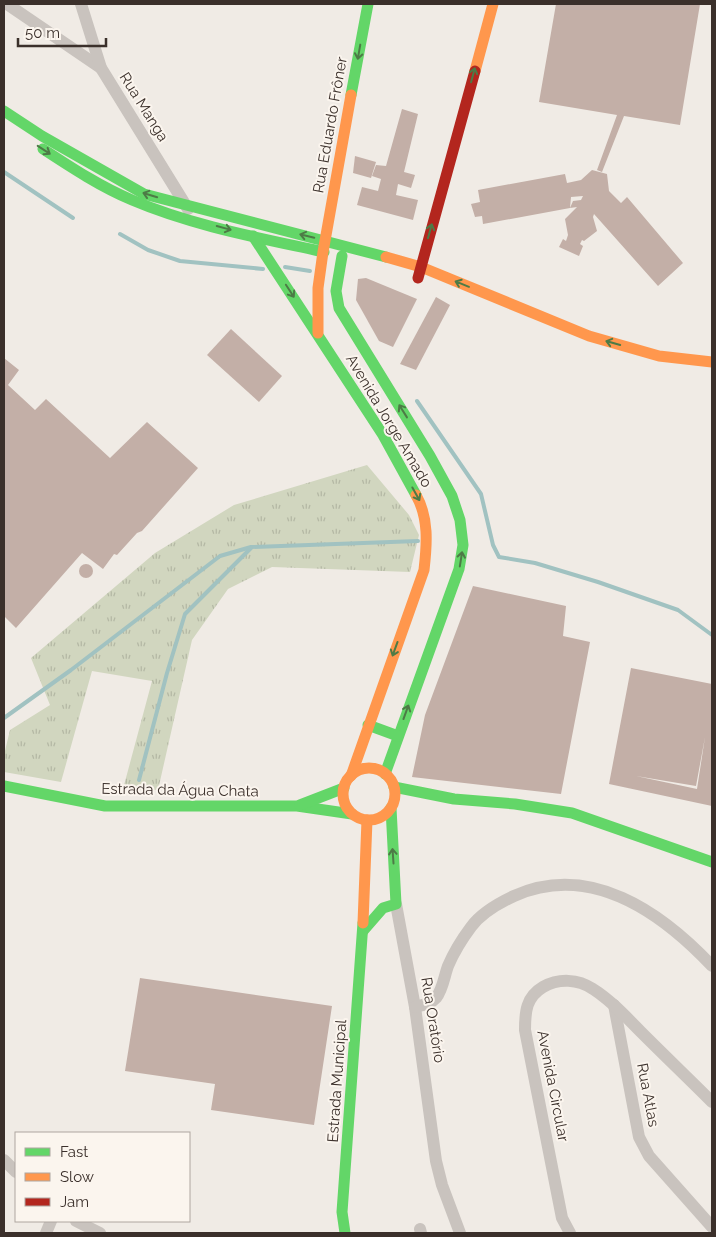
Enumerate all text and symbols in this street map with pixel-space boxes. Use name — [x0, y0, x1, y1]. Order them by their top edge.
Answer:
scale bar — [18, 15, 105, 47]
text: 50 m — [25, 24, 60, 42]
one-way arrow — [354, 43, 363, 59]
street label: Rua Eduardo Frôner — [309, 55, 351, 195]
one-way arrow — [469, 67, 479, 83]
street label: Rua Manga — [116, 69, 172, 145]
one-way arrow — [37, 145, 51, 155]
one-way arrow — [142, 190, 158, 200]
one-way arrow — [215, 224, 231, 233]
one-way arrow — [426, 224, 436, 240]
one-way arrow — [299, 231, 315, 240]
one-way arrow — [455, 279, 470, 288]
one-way arrow — [285, 284, 295, 298]
one-way arrow — [606, 337, 622, 347]
street label: Avenida Jorge Amado — [342, 351, 436, 491]
one-way arrow — [397, 404, 408, 418]
one-way arrow — [411, 487, 421, 502]
one-way arrow — [456, 551, 466, 567]
one-way arrow — [390, 641, 399, 657]
one-way arrow — [402, 704, 411, 720]
street label: Estrada da Água Chata — [101, 780, 259, 800]
one-way arrow — [388, 848, 397, 864]
street label: Rua Oratório — [417, 976, 449, 1064]
street label: Estrada Municipal — [324, 1018, 350, 1143]
street label: Avenida Circular — [533, 1029, 573, 1144]
street label: Rua Atlas — [633, 1062, 663, 1128]
legend — [15, 1132, 190, 1222]
text: Fast — [60, 1143, 88, 1161]
text: Slow — [60, 1168, 94, 1186]
text: Jam — [60, 1193, 89, 1211]

